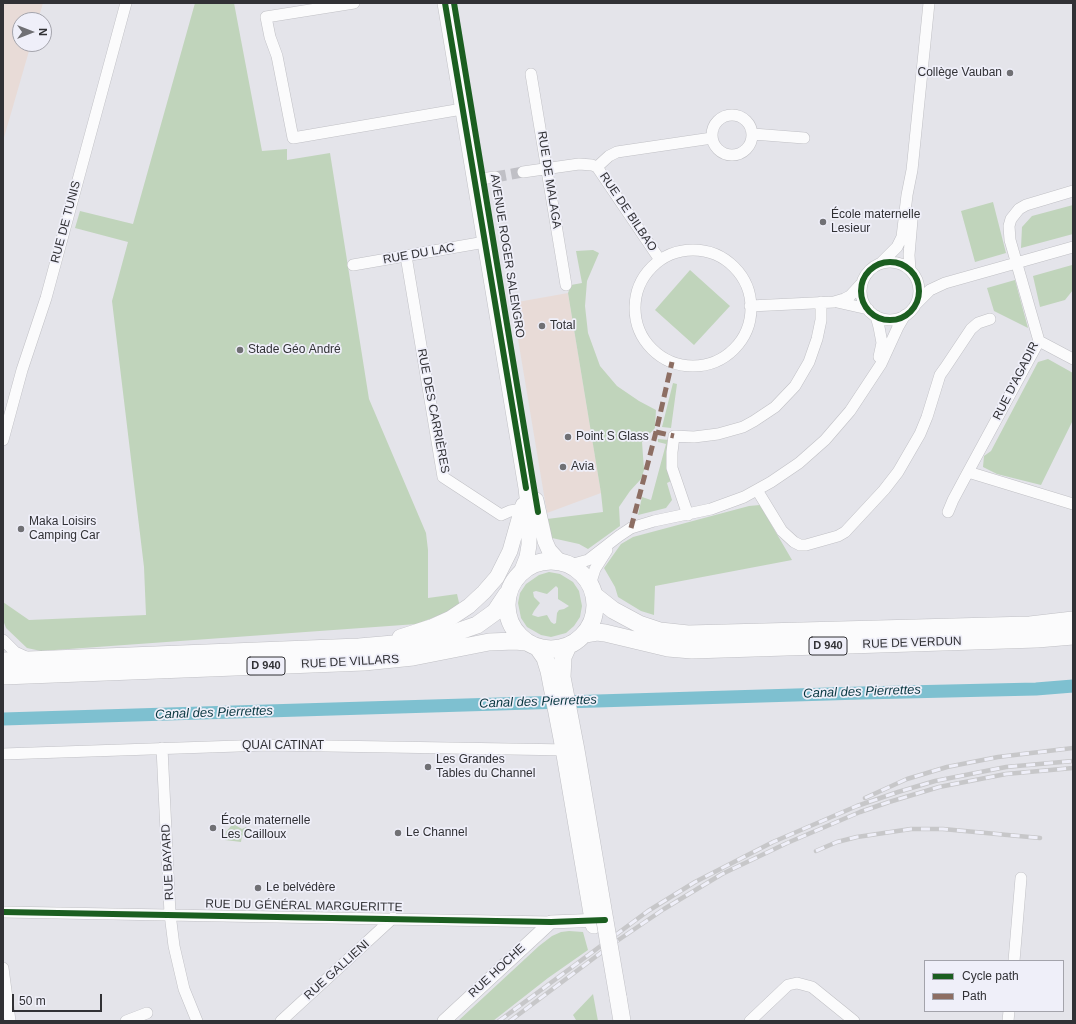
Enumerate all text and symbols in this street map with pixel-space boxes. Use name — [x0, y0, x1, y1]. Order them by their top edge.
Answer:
north arrow — [12, 12, 52, 52]
text: N — [37, 28, 49, 36]
place label: Collège Vauban — [917, 66, 1002, 80]
marker: Collège Vauban — [1005, 68, 1015, 78]
street label: RUE DE MALAGA — [534, 130, 564, 230]
street label: RUE DE BILBAO — [596, 170, 660, 254]
street label: AVENUE ROGER SALENGRO — [487, 173, 527, 339]
street label: RUE DE TUNIS — [48, 179, 84, 265]
place label: École maternelle Lesieur — [831, 208, 920, 236]
marker: École maternelle Lesieur — [818, 217, 828, 227]
street label: RUE DU LAC — [382, 241, 456, 267]
place label: Total — [550, 319, 575, 333]
marker: Total — [537, 321, 547, 331]
street label: RUE D'AGADIR — [990, 340, 1042, 422]
place label: Stade Géo André — [248, 343, 341, 357]
marker: Stade Géo André — [235, 345, 245, 355]
street label: RUE DES CARRIÈRES — [414, 347, 452, 475]
place label: Point S Glass — [576, 430, 649, 444]
marker: Point S Glass — [563, 432, 573, 442]
place label: Avia — [571, 460, 594, 474]
marker: Avia — [558, 462, 568, 472]
place label: Maka Loisirs Camping Car — [29, 515, 100, 543]
marker: Maka Loisirs Camping Car — [16, 524, 26, 534]
street label: RUE DE VERDUN — [862, 634, 962, 652]
road number: D 940 — [809, 637, 847, 655]
street label: RUE DE VILLARS — [301, 652, 399, 672]
road number: D 940 — [247, 657, 285, 675]
water label: Canal des Pierrettes — [803, 682, 921, 702]
water label: Canal des Pierrettes — [479, 692, 597, 712]
water label: Canal des Pierrettes — [155, 703, 273, 723]
street label: QUAI CATINAT — [242, 739, 324, 753]
place label: Les Grandes Tables du Channel — [436, 753, 535, 781]
marker: Les Grandes Tables du Channel — [423, 762, 433, 772]
place label: École maternelle Les Cailloux — [221, 814, 310, 842]
marker: École maternelle Les Cailloux — [208, 823, 218, 833]
street label: RUE BAYARD — [159, 824, 177, 900]
place label: Le Channel — [406, 826, 467, 840]
marker: Le Channel — [393, 828, 403, 838]
place label: Le belvédère — [266, 881, 335, 895]
marker: Le belvédère — [253, 883, 263, 893]
street label: RUE DU GÉNÉRAL MARGUERITTE — [205, 897, 403, 915]
street label: RUE GALLIENI — [301, 937, 373, 1003]
street label: RUE HOCHE — [466, 941, 528, 1001]
legend — [924, 960, 1064, 1012]
text: Cycle path — [962, 969, 1019, 983]
scale bar — [14, 986, 104, 1012]
text: Path — [962, 989, 987, 1003]
text: 50 m — [19, 994, 46, 1008]

